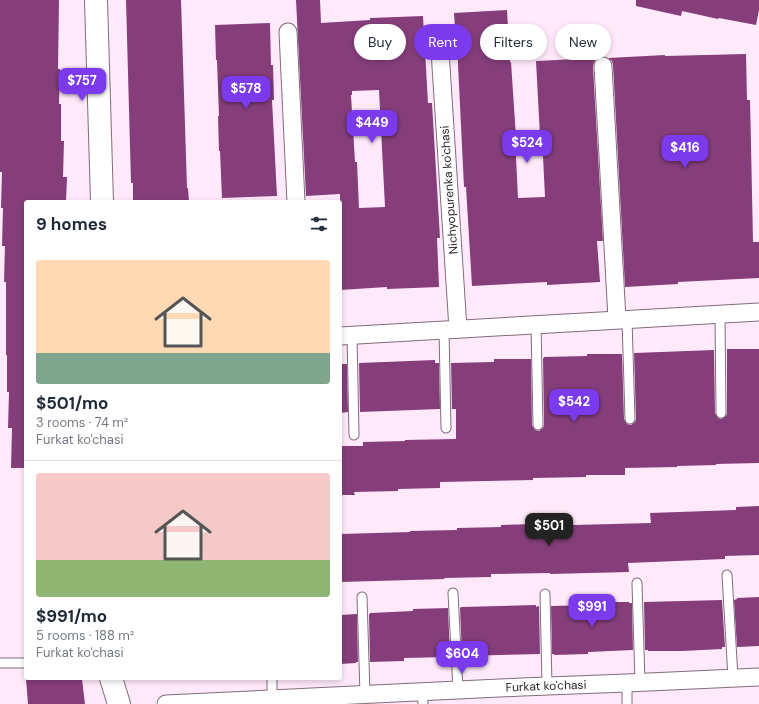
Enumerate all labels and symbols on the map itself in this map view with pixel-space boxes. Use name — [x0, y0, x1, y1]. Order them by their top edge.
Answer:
pin: $757 — [58, 68, 106, 102]
pin: $578 — [222, 76, 270, 110]
pin: $449 — [348, 110, 396, 144]
street label: Nichyopurenka ko'chasi — [437, 125, 461, 255]
pin: $524 — [503, 130, 551, 164]
pin: $416 — [661, 135, 709, 169]
pin: $542 — [550, 389, 598, 423]
pin: $501 — [525, 513, 573, 547]
pin: $991 — [568, 594, 616, 628]
pin: $604 — [438, 641, 486, 675]
street label: Furkat ko'chasi — [505, 677, 587, 695]

